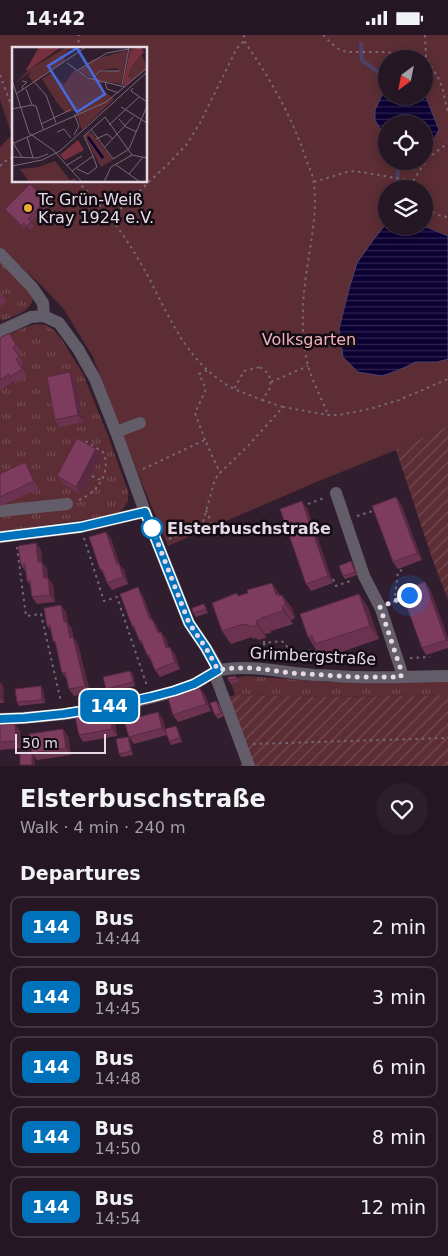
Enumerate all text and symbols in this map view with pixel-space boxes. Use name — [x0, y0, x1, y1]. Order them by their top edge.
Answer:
text: 14:42 — [25, 7, 85, 29]
inset map — [12, 47, 148, 183]
north arrow — [378, 50, 432, 105]
map controls — [378, 50, 433, 235]
button: locate — [378, 115, 433, 170]
button: layers — [378, 180, 433, 235]
place label: Tc Grün-Weiß Kray 1924 e.V. — [37, 190, 154, 227]
marker: Tc Grün-Weiß Kray 1924 e.V. — [22, 202, 34, 214]
park label: Volksgarten — [262, 330, 356, 349]
marker: Elsterbuschstraße — [141, 517, 163, 539]
place label: Elsterbuschstraße — [167, 519, 331, 538]
your location — [397, 583, 422, 608]
street label: Grimbergstraße — [249, 643, 377, 669]
line badge: 144 — [80, 690, 138, 722]
text: 144 — [90, 695, 128, 716]
scale bar — [15, 731, 106, 754]
text: 50 m — [22, 735, 58, 751]
button: heart — [376, 783, 428, 835]
text: Elsterbuschstraße — [20, 785, 266, 813]
text: Walk · 4 min · 240 m — [20, 818, 185, 837]
text: Departures — [20, 862, 141, 884]
text: Bus — [95, 907, 134, 929]
text: 144 — [32, 916, 70, 937]
text: 2 min — [372, 916, 426, 938]
text: 14:44 — [95, 929, 141, 948]
text: Bus — [95, 977, 134, 999]
text: 144 — [32, 986, 70, 1007]
text: 3 min — [372, 986, 426, 1008]
text: 14:45 — [95, 999, 141, 1018]
text: Bus — [95, 1047, 134, 1069]
text: 144 — [32, 1056, 70, 1077]
text: 6 min — [372, 1056, 426, 1078]
text: 14:48 — [95, 1069, 141, 1088]
text: Bus — [95, 1117, 134, 1139]
text: 144 — [32, 1126, 70, 1147]
text: 8 min — [372, 1126, 426, 1148]
text: 14:50 — [95, 1139, 141, 1158]
text: Bus — [95, 1187, 134, 1209]
text: 144 — [32, 1196, 70, 1217]
text: 12 min — [360, 1196, 426, 1218]
text: 14:54 — [95, 1209, 141, 1228]

